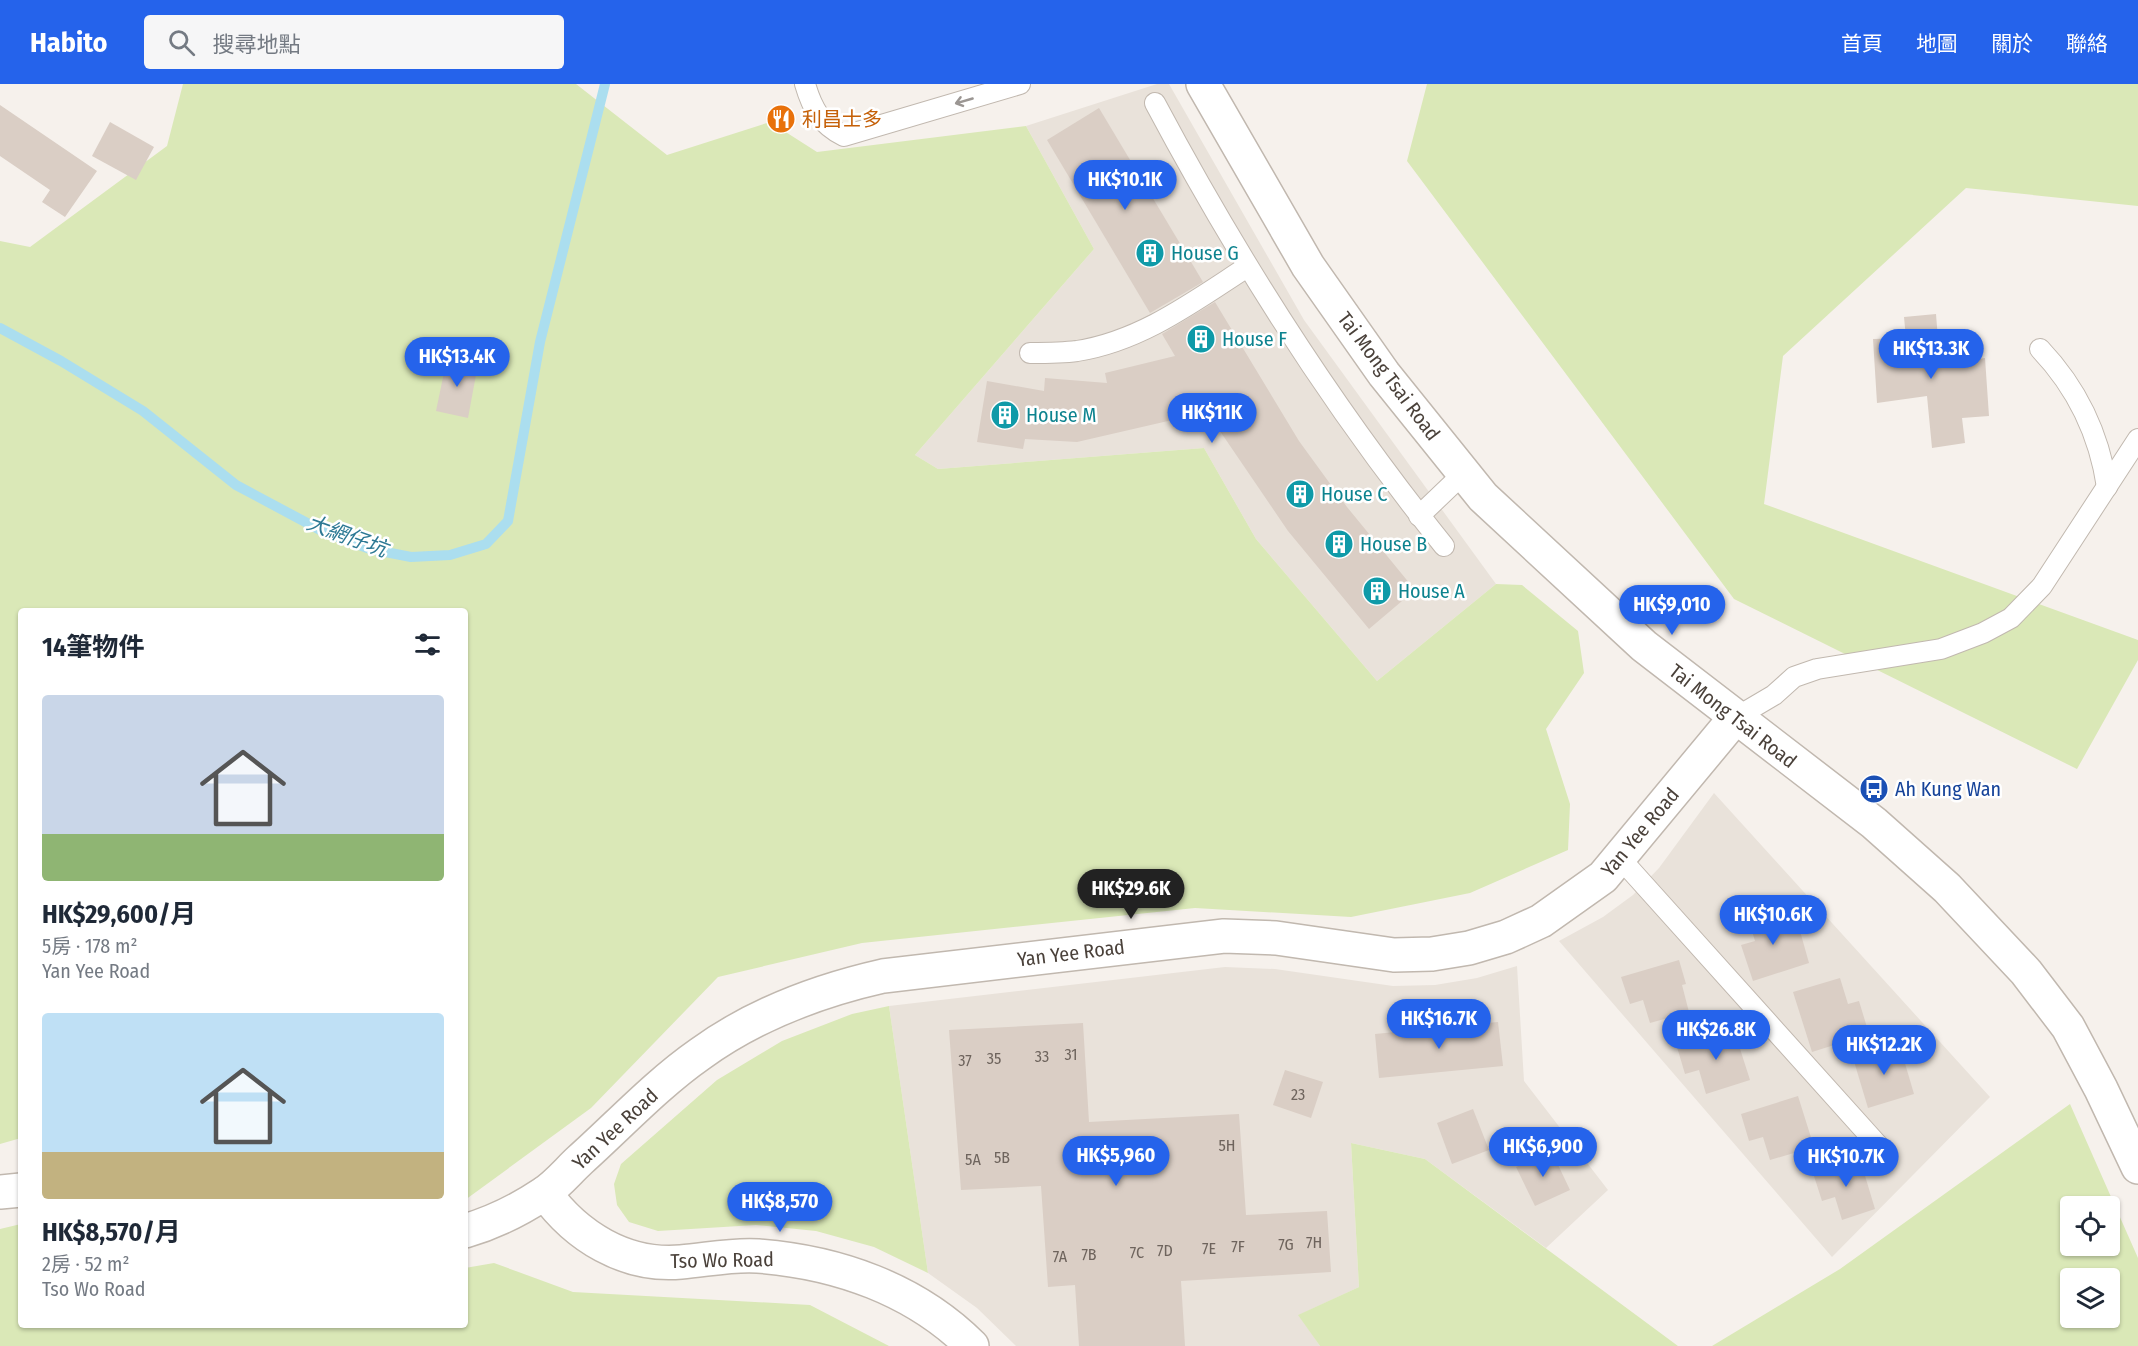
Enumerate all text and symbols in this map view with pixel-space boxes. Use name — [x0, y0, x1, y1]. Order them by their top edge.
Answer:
search box — [144, 15, 564, 69]
text: Habito — [30, 26, 108, 59]
icon: search — [165, 26, 198, 59]
text: 搜尋地點 — [213, 31, 301, 58]
text: 首頁 — [1841, 31, 1883, 57]
text: 地圖 — [1916, 31, 1958, 57]
text: 關於 — [1991, 31, 2033, 57]
text: 聯絡 — [2066, 31, 2108, 57]
one-way arrow — [955, 96, 974, 107]
restaurant icon: 利昌士多 — [765, 103, 797, 135]
place label: 利昌士多 — [802, 107, 882, 131]
pin: HK$10.1K — [1063, 160, 1187, 211]
text: HK$10.1K — [1088, 167, 1162, 191]
building icon: House G — [1134, 237, 1166, 269]
place label: House G — [1171, 241, 1239, 265]
street label: Tai Mong Tsai Road — [1333, 307, 1445, 445]
building icon: House F — [1185, 323, 1217, 355]
place label: House F — [1222, 327, 1287, 351]
pin: HK$13.3K — [1869, 329, 1993, 380]
text: HK$13.3K — [1893, 336, 1969, 360]
pin: HK$13.4K — [395, 337, 519, 388]
text: HK$13.4K — [419, 344, 495, 368]
pin: HK$11K — [1163, 393, 1261, 444]
building icon: House M — [989, 399, 1021, 431]
text: HK$11K — [1182, 400, 1242, 424]
place label: House M — [1026, 403, 1096, 427]
building icon: House C — [1284, 478, 1316, 510]
place label: House C — [1321, 482, 1387, 506]
water label: 大網仔坑 — [303, 509, 394, 564]
building icon: House B — [1323, 528, 1355, 560]
place label: House B — [1360, 532, 1427, 556]
building icon: House A — [1361, 575, 1393, 607]
place label: House A — [1398, 579, 1465, 603]
pin: HK$9,010 — [1610, 585, 1734, 636]
text: HK$9,010 — [1633, 592, 1711, 616]
icon: filters — [411, 628, 444, 661]
text: 14筆物件 — [42, 632, 144, 663]
street label: Tai Mong Tsai Road — [1665, 659, 1801, 773]
icon: home — [189, 734, 297, 842]
bus stop icon: Ah Kung Wan — [1858, 773, 1890, 805]
place label: Ah Kung Wan — [1895, 777, 2001, 801]
street label: Yan Yee Road — [1596, 783, 1684, 881]
pin: HK$29.6K — [1069, 869, 1193, 920]
text: HK$29.6K — [1091, 876, 1171, 900]
pin: HK$10.6K — [1711, 895, 1835, 946]
text: HK$29,600/月 — [42, 899, 196, 930]
text: HK$10.6K — [1734, 902, 1812, 926]
text: 5房 · 178 m² — [42, 934, 138, 958]
street label: Yan Yee Road — [1016, 935, 1126, 971]
text: Yan Yee Road — [42, 959, 150, 983]
pin: HK$16.7K — [1377, 999, 1501, 1050]
text: HK$16.7K — [1401, 1006, 1477, 1030]
pin: HK$26.8K — [1654, 1010, 1778, 1061]
text: HK$26.8K — [1676, 1017, 1756, 1041]
pin: HK$12.2K — [1822, 1025, 1946, 1076]
text: HK$12.2K — [1846, 1032, 1922, 1056]
house number: 31 — [1064, 1045, 1078, 1064]
house number: 33 — [1035, 1047, 1049, 1066]
house number: 35 — [987, 1049, 1001, 1068]
house number: 37 — [958, 1051, 972, 1070]
icon: home — [189, 1052, 297, 1160]
street label: Yan Yee Road — [567, 1083, 663, 1175]
house number: 23 — [1291, 1085, 1305, 1104]
pin: HK$6,900 — [1481, 1127, 1605, 1178]
text: HK$6,900 — [1503, 1134, 1583, 1158]
pin: HK$5,960 — [1054, 1136, 1178, 1187]
house number: 5H — [1218, 1136, 1236, 1155]
pin: HK$10.7K — [1784, 1137, 1908, 1188]
text: HK$5,960 — [1076, 1143, 1156, 1167]
text: HK$10.7K — [1808, 1144, 1884, 1168]
house number: 5B — [994, 1148, 1010, 1167]
house number: 5A — [965, 1150, 981, 1169]
pin: HK$8,570 — [718, 1182, 842, 1233]
text: HK$8,570 — [741, 1189, 819, 1213]
map controls — [2060, 1196, 2120, 1328]
button: locate — [2060, 1196, 2120, 1256]
text: HK$8,570/月 — [42, 1217, 181, 1248]
house number: 7H — [1306, 1233, 1322, 1252]
house number: 7G — [1278, 1235, 1294, 1254]
house number: 7F — [1231, 1237, 1245, 1256]
house number: 7E — [1202, 1239, 1216, 1258]
house number: 7D — [1157, 1241, 1173, 1260]
house number: 7C — [1130, 1243, 1144, 1262]
house number: 7B — [1081, 1245, 1097, 1264]
street label: Tso Wo Road — [670, 1247, 774, 1273]
house number: 7A — [1053, 1247, 1068, 1266]
text: 2房 · 52 m² — [42, 1252, 129, 1276]
button: layers — [2060, 1268, 2120, 1328]
text: Tso Wo Road — [42, 1277, 145, 1301]

